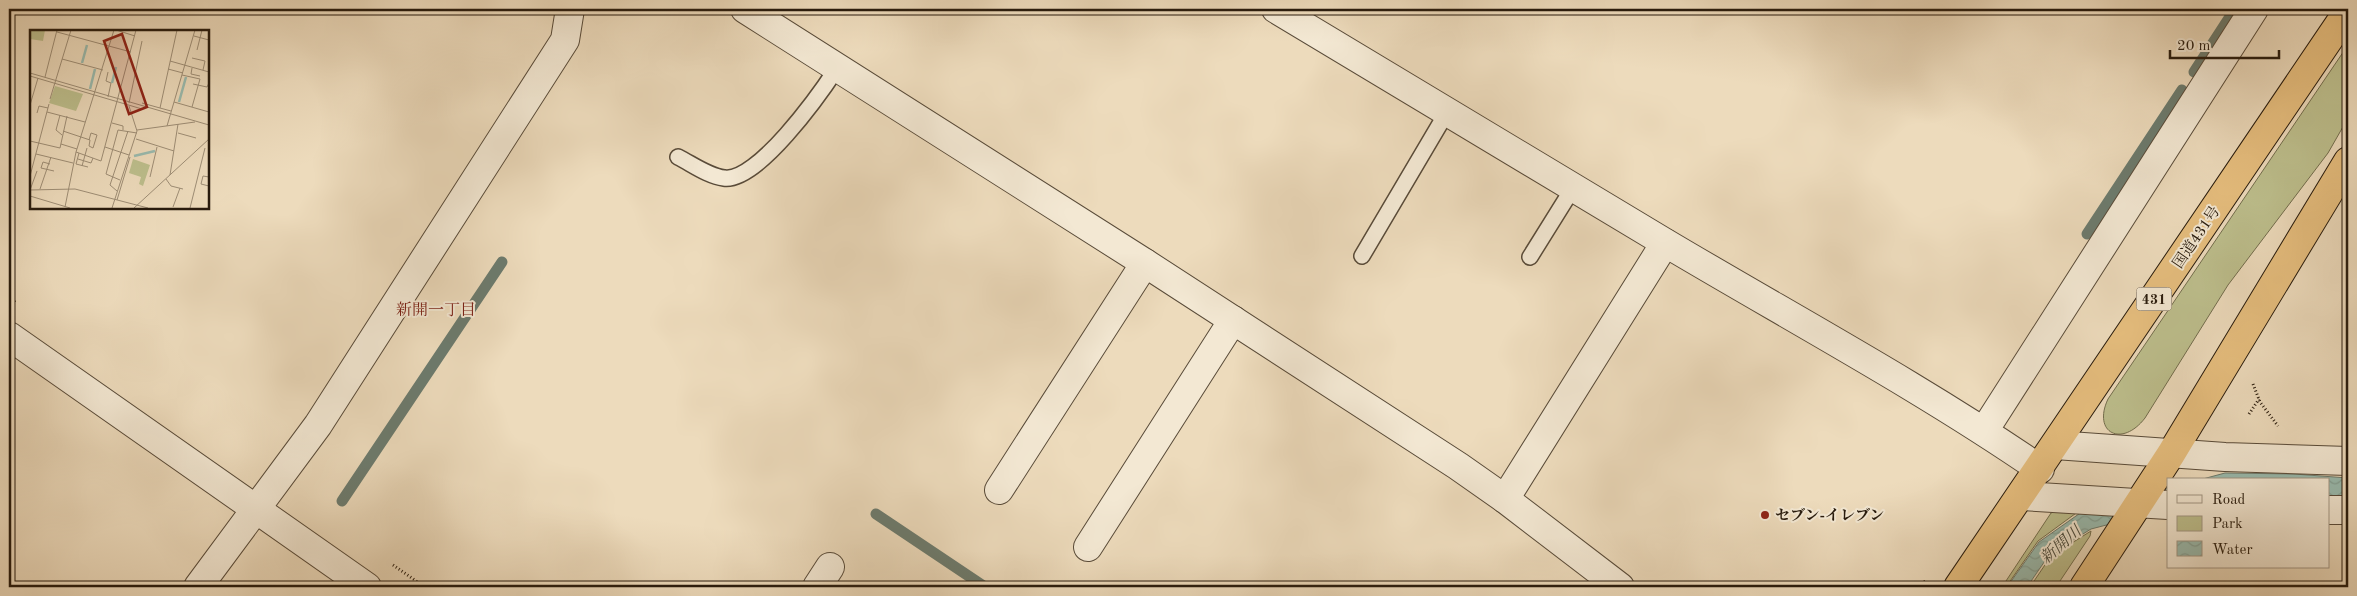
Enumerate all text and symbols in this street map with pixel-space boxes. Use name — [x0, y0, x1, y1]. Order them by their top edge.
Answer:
scale bar — [2170, 28, 2278, 60]
inset map — [30, 30, 209, 209]
text: 20 m — [2177, 39, 2211, 54]
street label: 国道431号 — [2169, 203, 2223, 272]
road number: 431 — [2136, 288, 2172, 310]
district label: 新開一丁目 — [396, 301, 476, 319]
legend — [2167, 478, 2330, 568]
text: Road — [2212, 493, 2246, 508]
place label: セブン-イレブン — [1775, 507, 1884, 524]
marker: セブン-イレブン — [1759, 509, 1771, 521]
text: Park — [2212, 517, 2243, 532]
water label: 新開川 — [2037, 521, 2086, 567]
text: Water — [2212, 543, 2253, 558]

